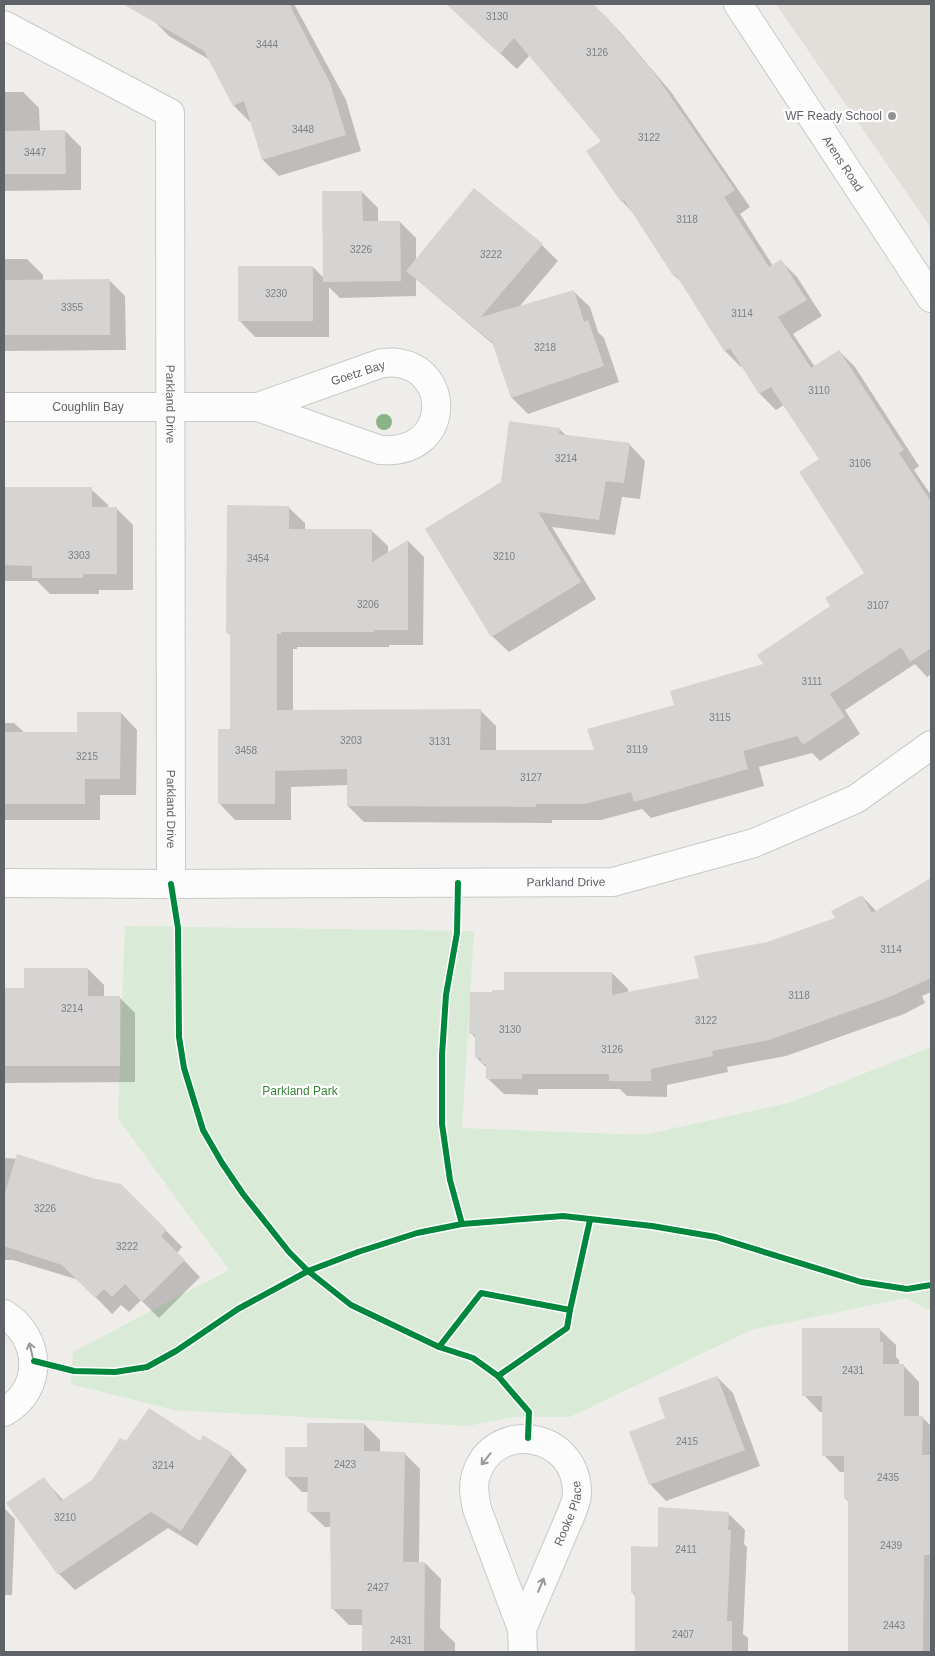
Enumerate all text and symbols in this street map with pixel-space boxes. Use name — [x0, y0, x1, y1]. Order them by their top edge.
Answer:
house number: 3130 — [486, 11, 509, 22]
house number: 3444 — [256, 39, 279, 50]
house number: 3126 — [586, 47, 609, 58]
place label: WF Ready School — [785, 109, 882, 123]
marker: WF Ready School — [886, 110, 898, 122]
house number: 3448 — [292, 124, 315, 135]
house number: 3122 — [638, 132, 661, 143]
street label: Arens Road — [820, 133, 866, 194]
house number: 3447 — [24, 147, 47, 158]
house number: 3118 — [676, 214, 698, 225]
house number: 3226 — [350, 244, 373, 255]
house number: 3222 — [480, 249, 503, 260]
house number: 3230 — [265, 288, 288, 299]
house number: 3355 — [61, 302, 84, 313]
house number: 3114 — [731, 308, 753, 319]
house number: 3218 — [534, 342, 557, 353]
street label: Goetz Bay — [329, 358, 387, 388]
street label: Parkland Drive — [163, 365, 177, 444]
house number: 3110 — [808, 385, 830, 396]
street label: Coughlin Bay — [52, 400, 124, 414]
house number: 3214 — [555, 453, 578, 464]
house number: 3106 — [849, 458, 872, 469]
house number: 3303 — [68, 550, 91, 561]
house number: 3210 — [493, 551, 516, 562]
house number: 3454 — [247, 553, 270, 564]
house number: 3206 — [357, 599, 380, 610]
house number: 3107 — [867, 600, 890, 611]
house number: 3111 — [802, 676, 823, 687]
house number: 3115 — [709, 712, 731, 723]
house number: 3203 — [340, 735, 363, 746]
house number: 3131 — [429, 736, 452, 747]
house number: 3119 — [626, 744, 648, 755]
house number: 3458 — [235, 745, 258, 756]
house number: 3215 — [76, 751, 99, 762]
street label: Parkland Drive — [164, 770, 178, 849]
house number: 3127 — [520, 772, 543, 783]
street label: Parkland Drive — [527, 875, 606, 889]
house number: 3114 — [880, 944, 902, 955]
house number: 3118 — [788, 990, 810, 1001]
house number: 3214 — [61, 1003, 84, 1014]
house number: 3122 — [695, 1015, 718, 1026]
house number: 3130 — [499, 1024, 522, 1035]
house number: 3126 — [601, 1044, 624, 1055]
park label: Parkland Park — [262, 1084, 339, 1098]
house number: 3226 — [34, 1203, 57, 1214]
house number: 3222 — [116, 1241, 139, 1252]
one-way arrow — [26, 1342, 35, 1358]
house number: 2431 — [842, 1365, 865, 1376]
house number: 2415 — [676, 1436, 699, 1447]
one-way arrow — [480, 1452, 491, 1465]
house number: 2423 — [334, 1459, 357, 1470]
house number: 3214 — [152, 1460, 175, 1471]
house number: 2435 — [877, 1472, 900, 1483]
street label: Rooke Place — [551, 1480, 584, 1548]
house number: 3210 — [54, 1512, 77, 1523]
house number: 2439 — [880, 1540, 903, 1551]
house number: 2411 — [675, 1544, 697, 1555]
one-way arrow — [538, 1577, 547, 1592]
house number: 2427 — [367, 1582, 390, 1593]
house number: 2443 — [883, 1620, 906, 1631]
house number: 2407 — [672, 1629, 695, 1640]
house number: 2431 — [390, 1635, 413, 1646]

